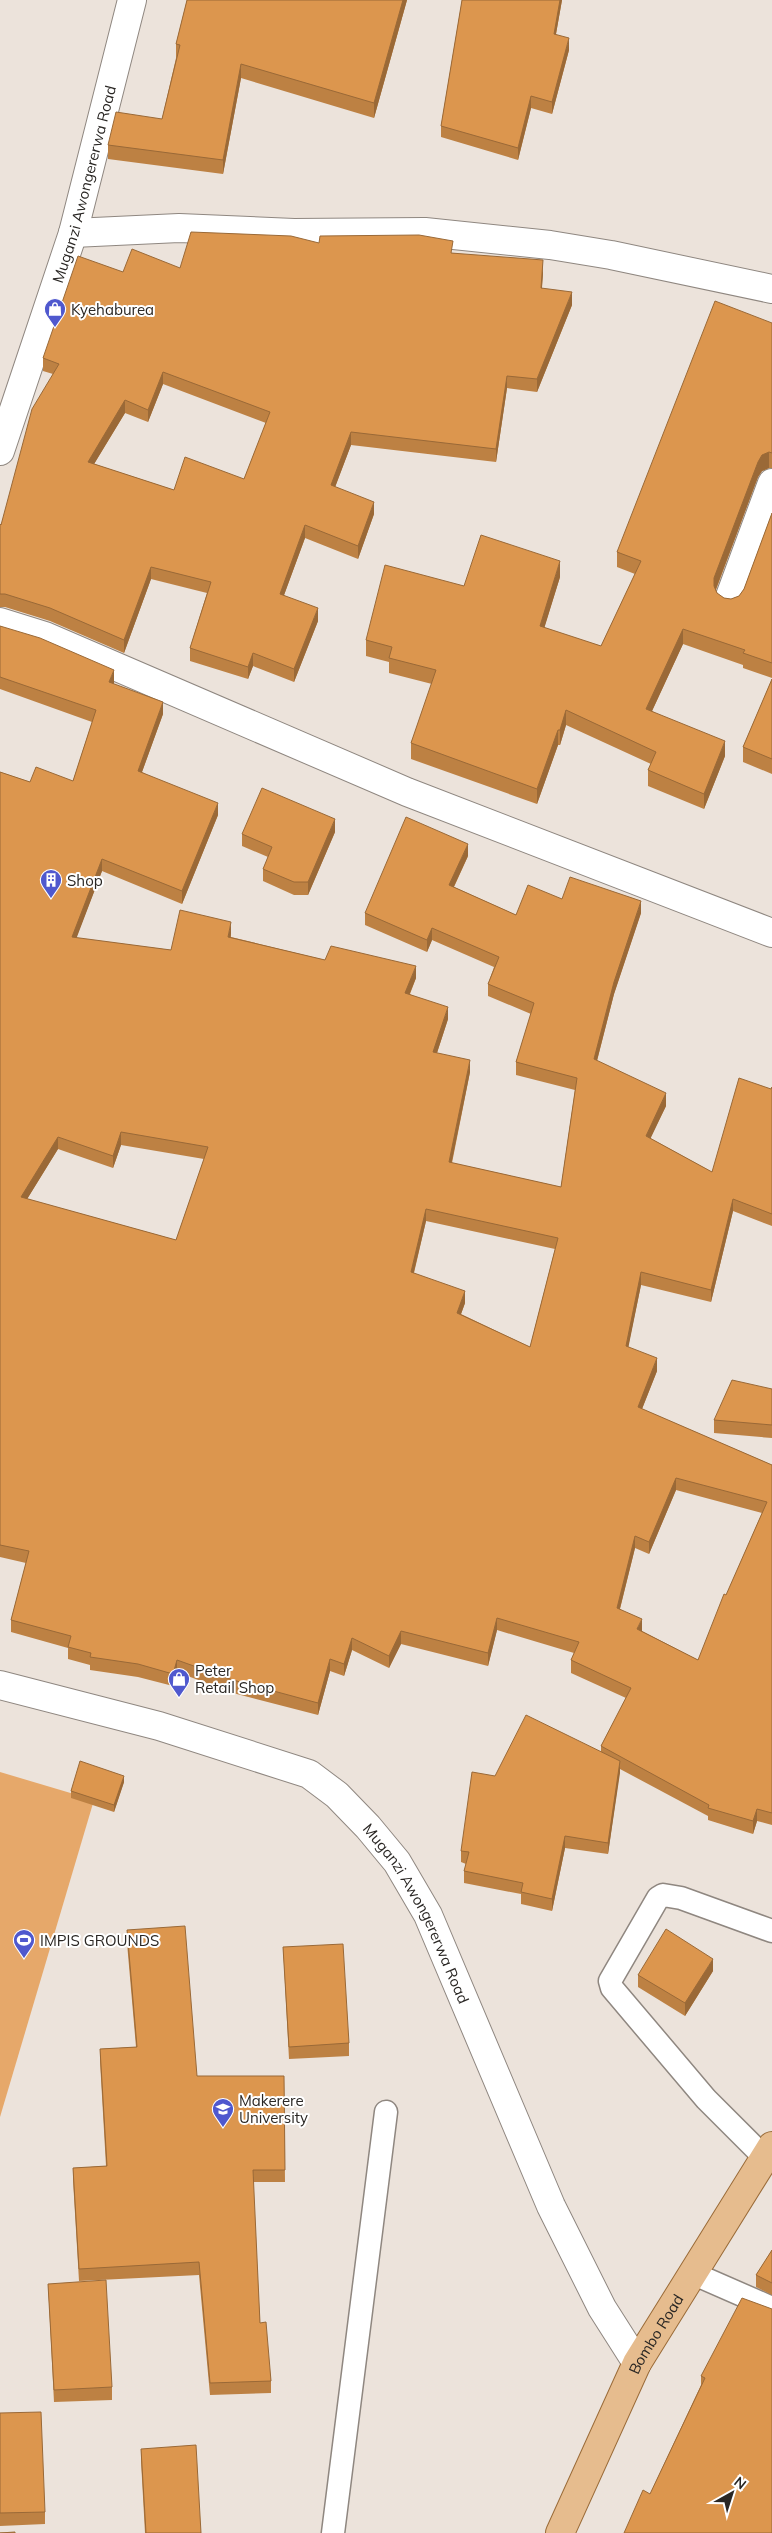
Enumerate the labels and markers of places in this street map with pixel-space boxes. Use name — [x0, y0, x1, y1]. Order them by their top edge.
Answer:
shop icon: Kyehaburea — [43, 297, 67, 328]
place label: Kyehaburea — [71, 300, 154, 319]
building icon: Shop — [39, 868, 63, 899]
place label: Shop — [67, 871, 103, 890]
place label: Peter Retail Shop — [195, 1661, 274, 1697]
shop icon: Peter Retail Shop — [167, 1667, 191, 1698]
sports icon: IMPIS GROUNDS — [12, 1928, 36, 1959]
place label: IMPIS GROUNDS — [40, 1931, 159, 1950]
place label: Makerere University — [239, 2091, 308, 2127]
school or university icon: Makerere University — [211, 2097, 235, 2128]

